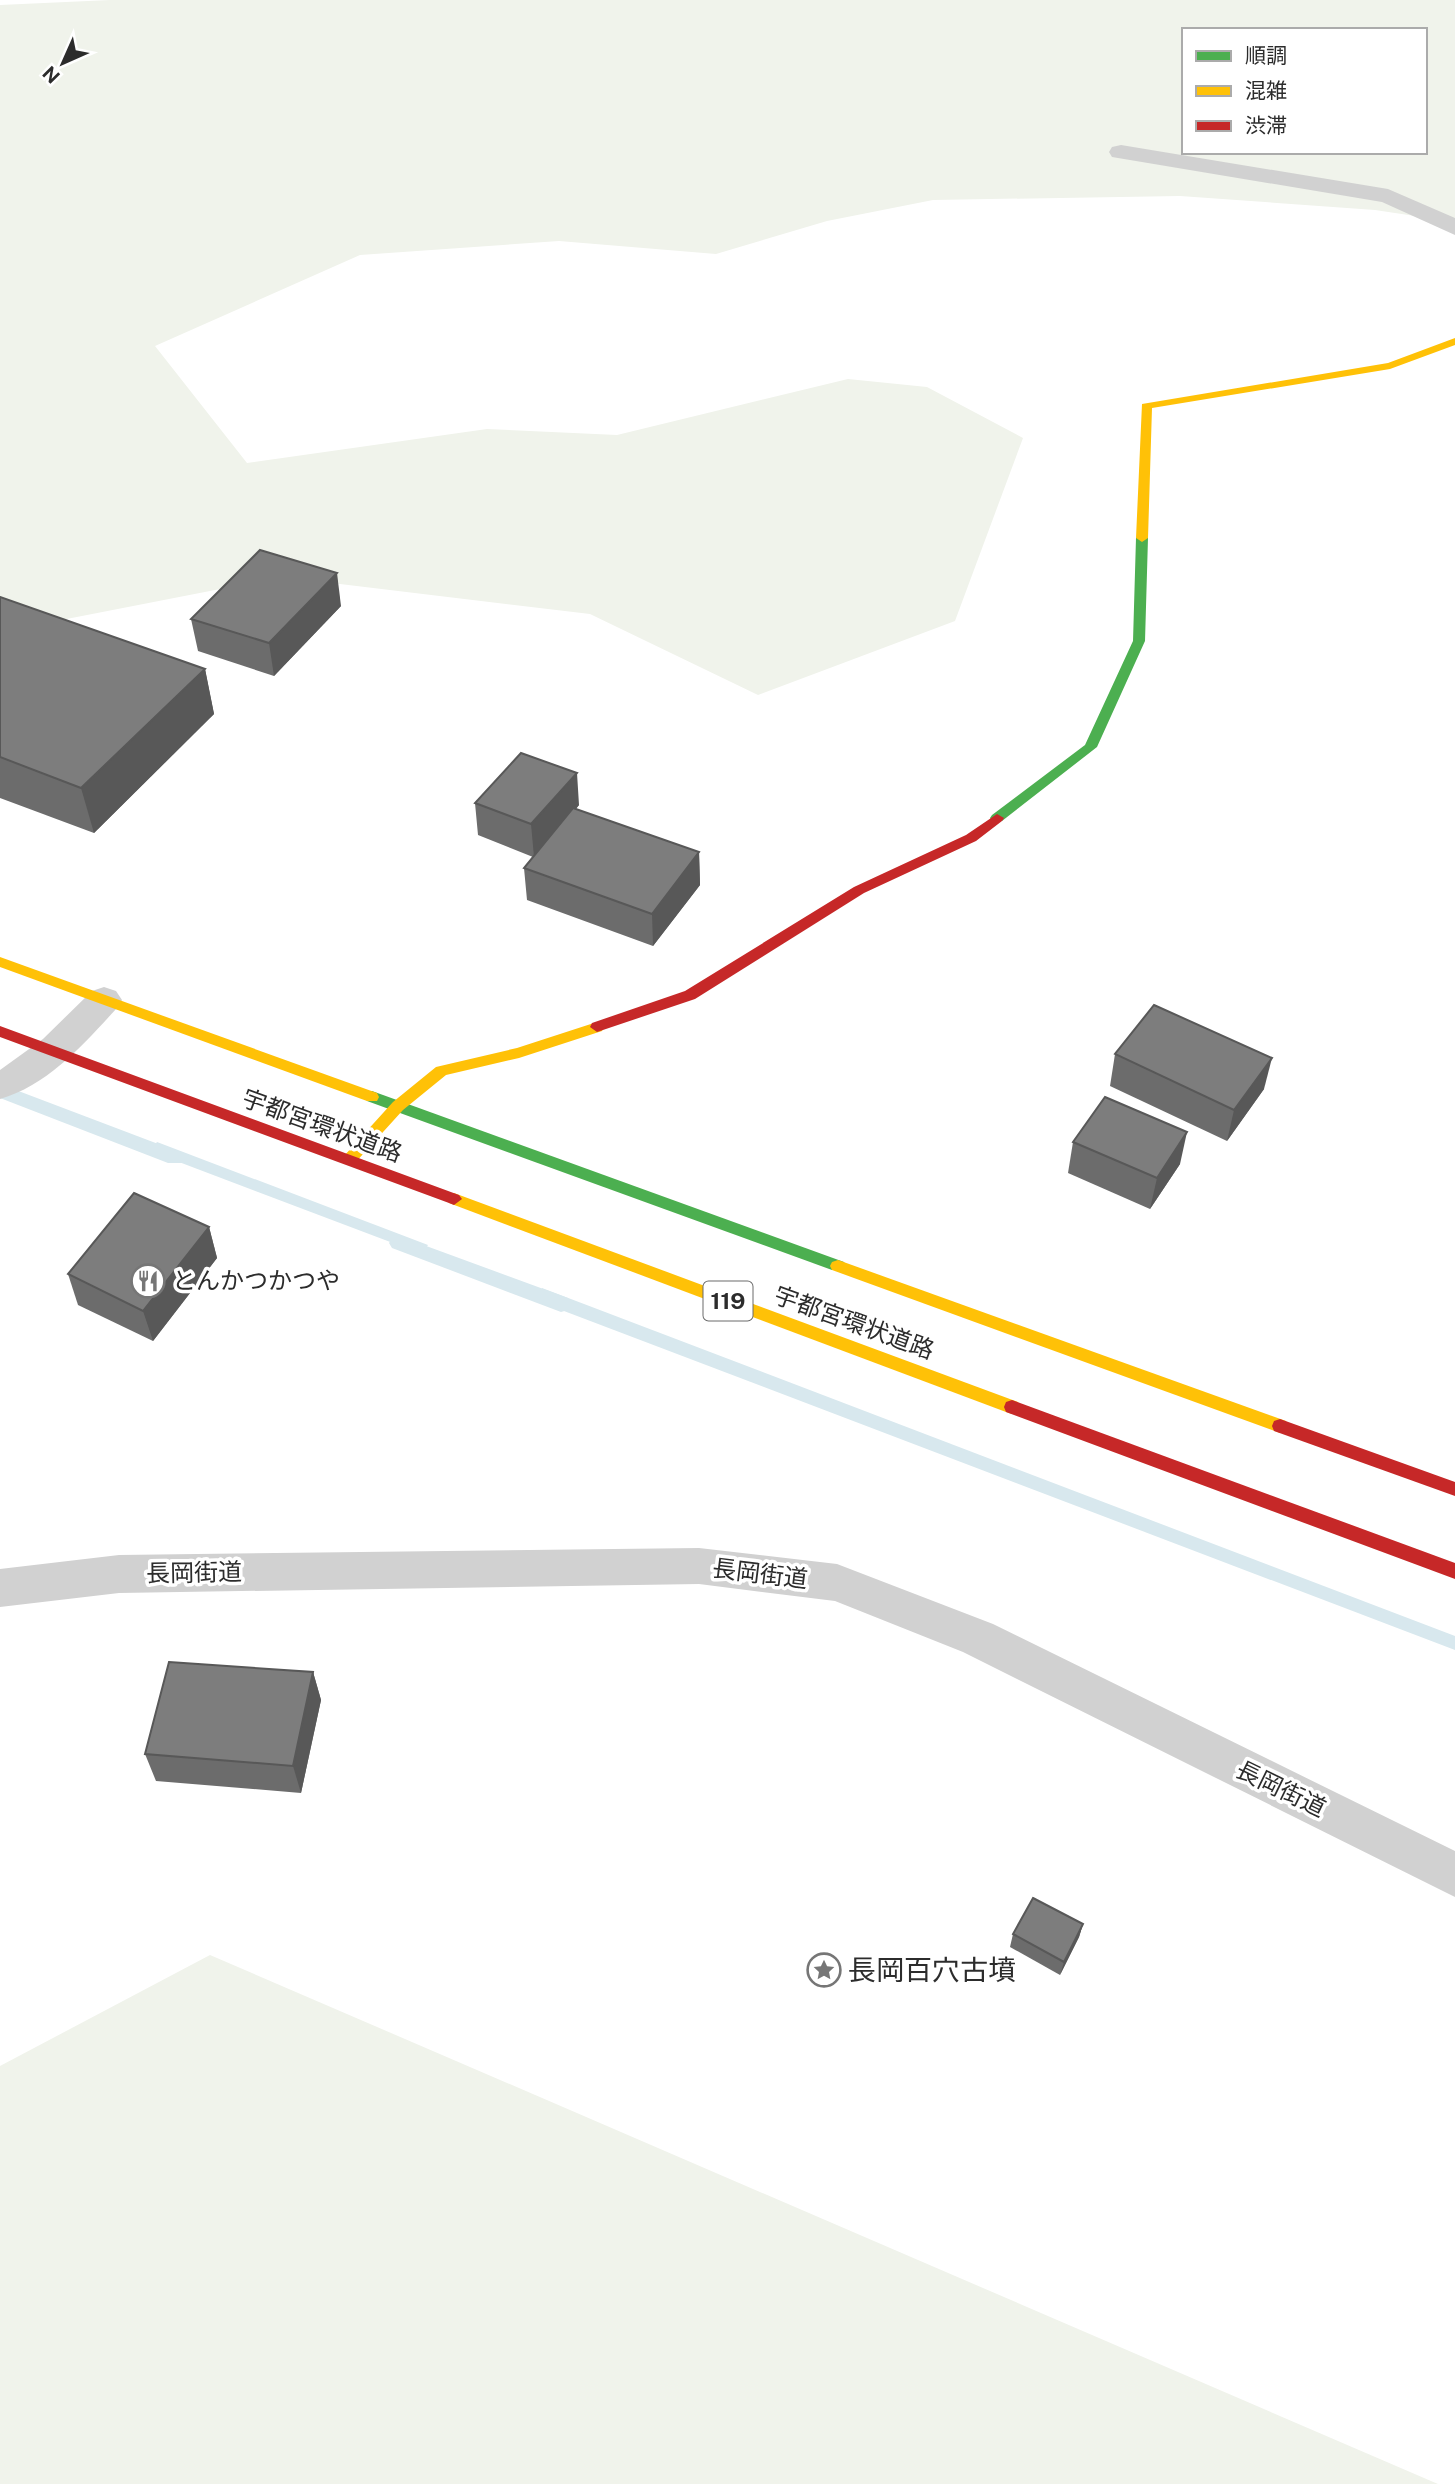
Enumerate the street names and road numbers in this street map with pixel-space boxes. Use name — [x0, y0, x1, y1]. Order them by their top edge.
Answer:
street label: 宇都宮環状道路 — [239, 1083, 406, 1167]
street label: 宇都宮環状道路 — [771, 1280, 938, 1364]
road number: 119 — [704, 1282, 752, 1320]
street label: 長岡街道 — [711, 1553, 809, 1593]
street label: 長岡街道 — [146, 1557, 242, 1587]
street label: 長岡街道 — [1232, 1754, 1331, 1822]

